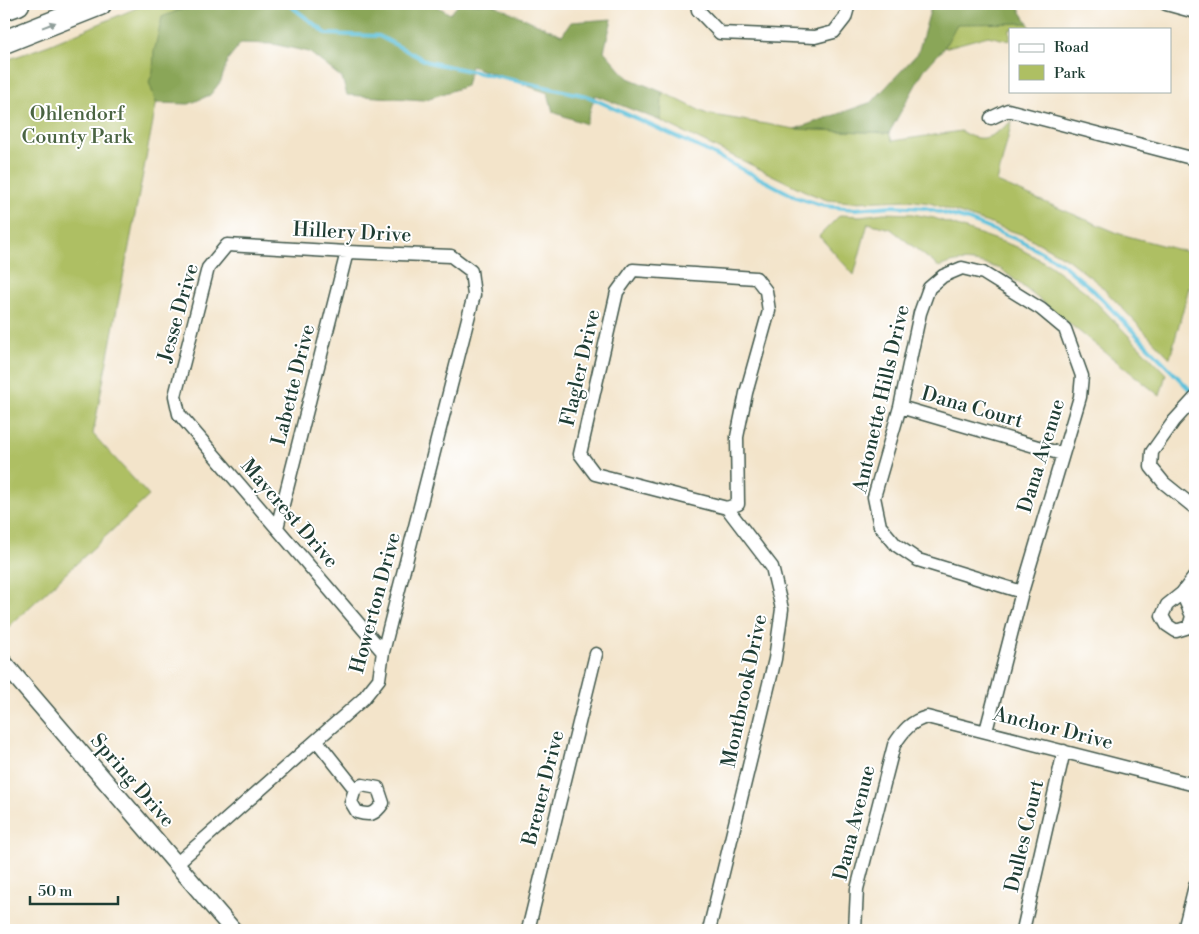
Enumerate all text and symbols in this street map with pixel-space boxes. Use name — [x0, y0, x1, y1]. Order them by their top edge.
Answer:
one-way arrow — [42, 20, 56, 28]
legend — [1009, 28, 1172, 92]
text: Road — [1054, 38, 1089, 57]
text: Park — [1054, 64, 1086, 83]
park label: Ohlendorf County Park — [22, 102, 134, 150]
street label: Hillery Drive — [292, 217, 412, 249]
street label: Jesse Drive — [153, 261, 205, 366]
street label: Antonette Hills Drive — [848, 303, 916, 496]
street label: Flagler Drive — [555, 307, 607, 429]
street label: Labette Drive — [267, 322, 321, 448]
street label: Dana Court — [918, 382, 1026, 434]
street label: Dana Avenue — [1013, 396, 1071, 516]
street label: Maycrest Drive — [235, 454, 343, 574]
street label: Howerton Drive — [345, 530, 407, 676]
street label: Montbrook Drive — [717, 612, 773, 770]
street label: Anchor Drive — [990, 702, 1115, 756]
street label: Breuer Drive — [517, 728, 570, 849]
street label: Spring Drive — [85, 729, 179, 833]
street label: Dana Avenue — [829, 763, 881, 883]
street label: Dulles Court — [1000, 777, 1050, 895]
scale bar — [30, 874, 118, 906]
text: 50 m — [38, 882, 72, 901]

